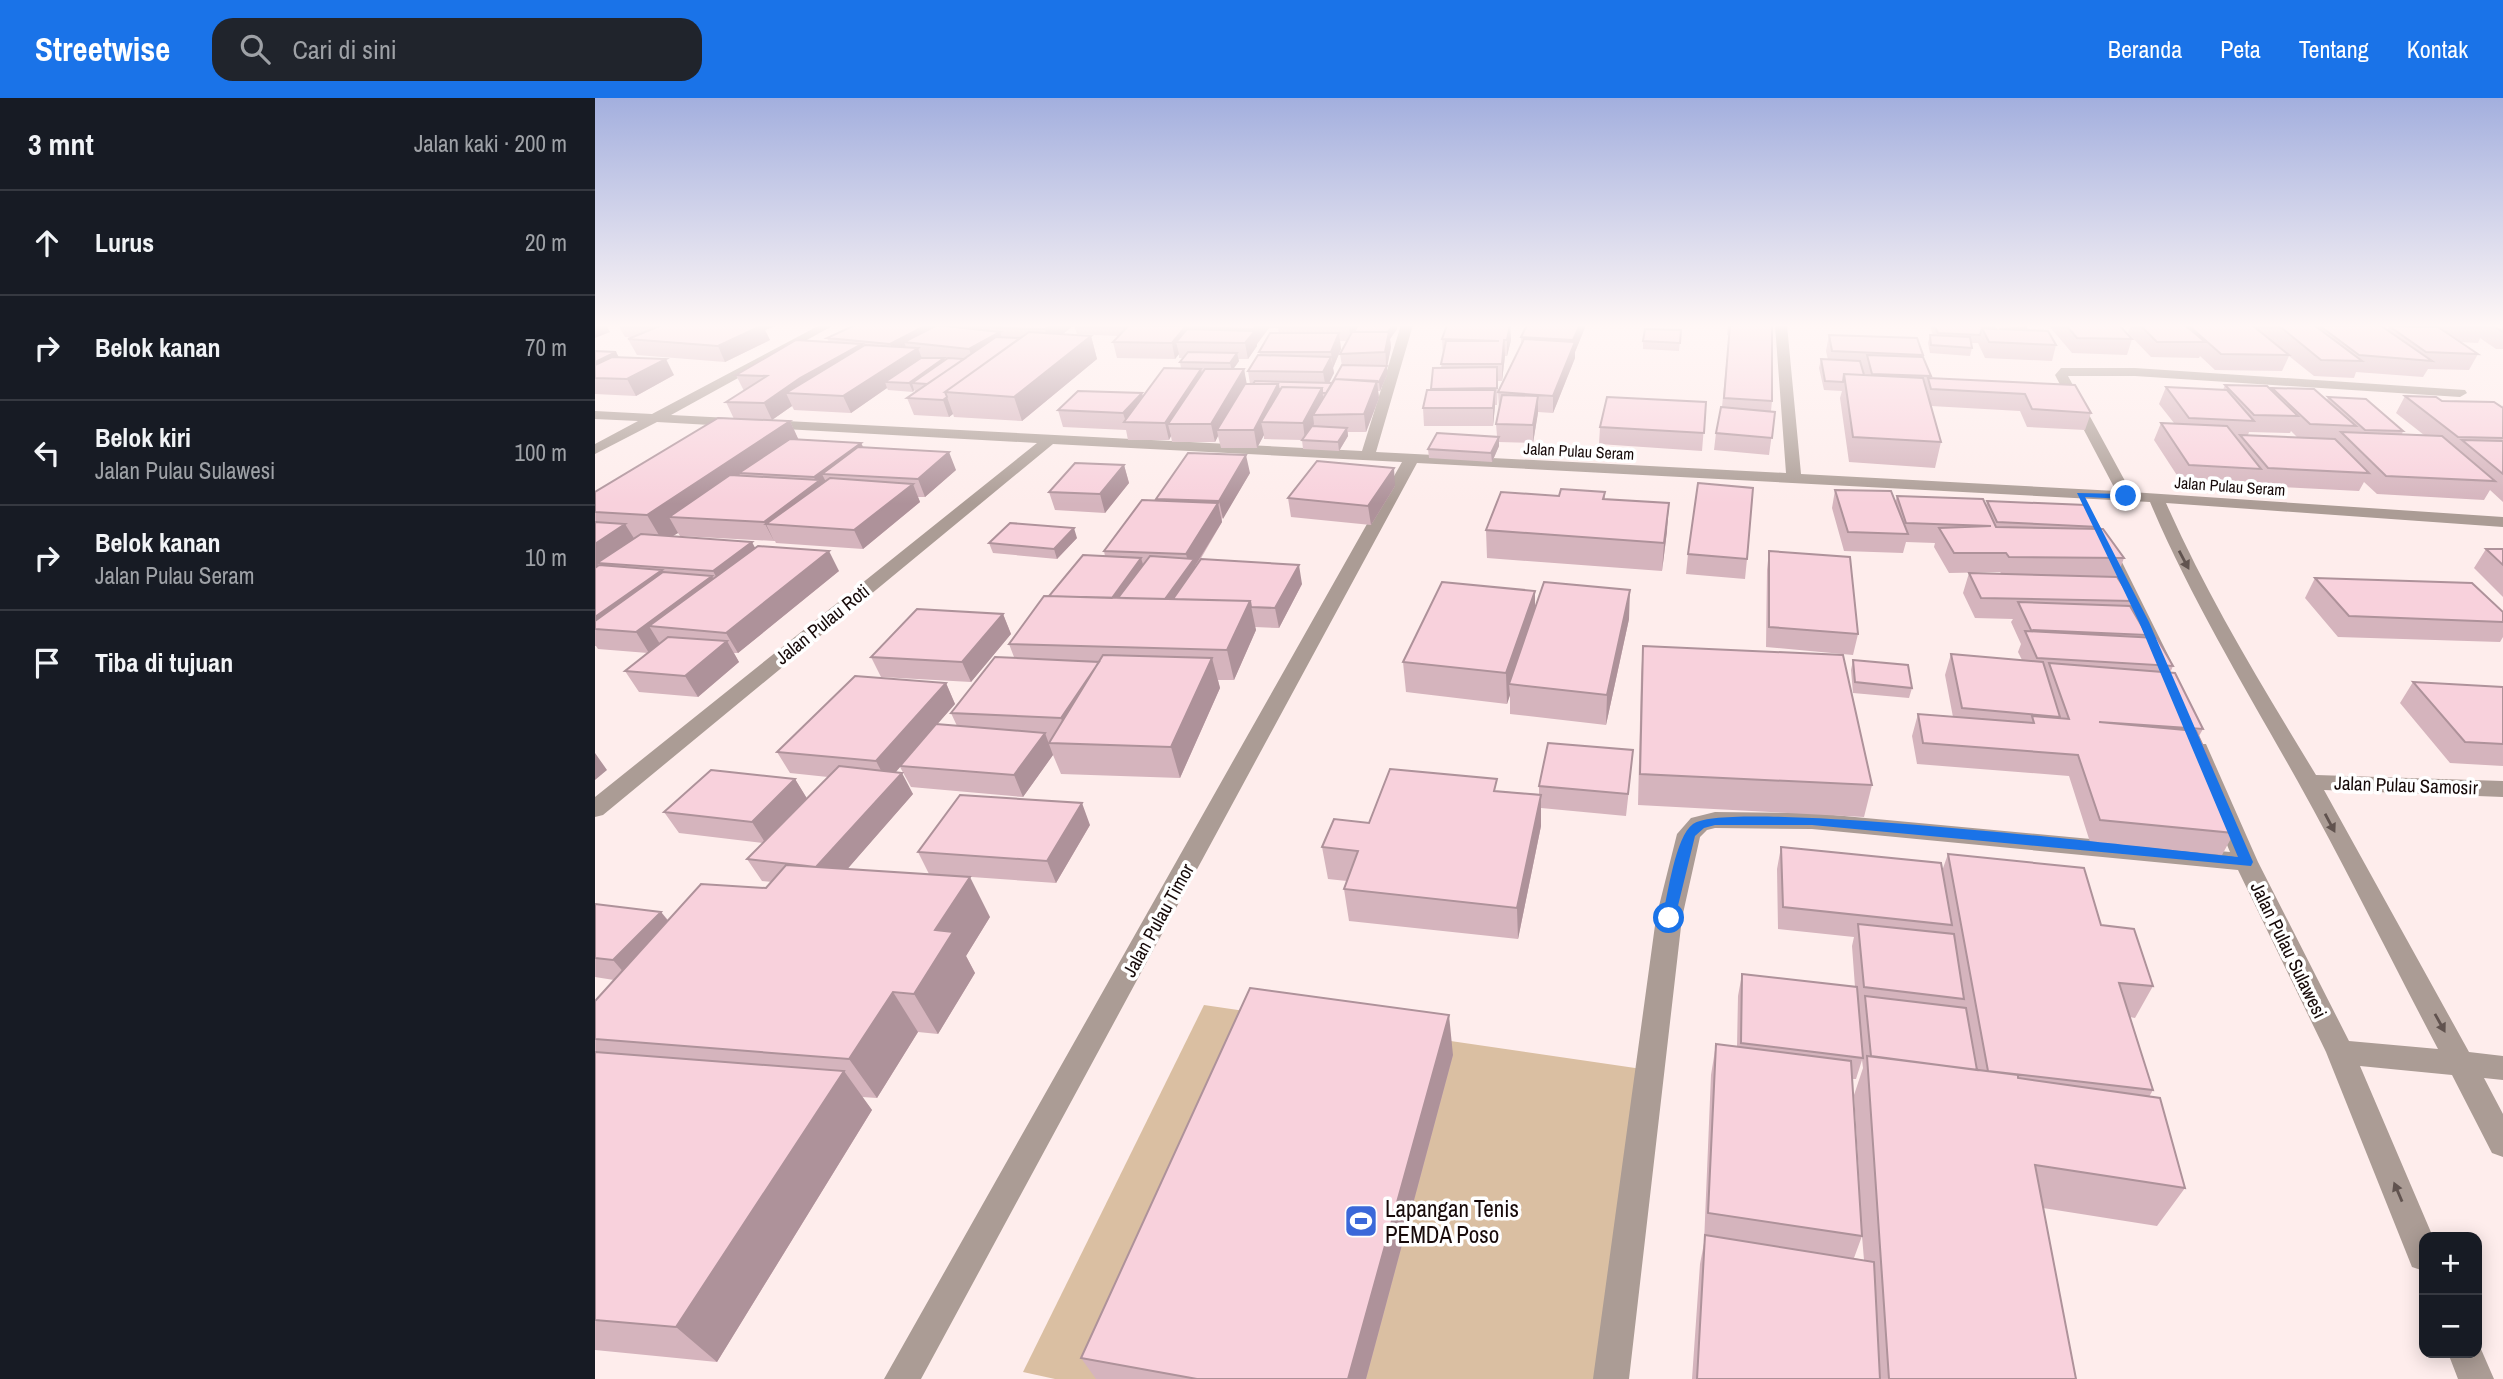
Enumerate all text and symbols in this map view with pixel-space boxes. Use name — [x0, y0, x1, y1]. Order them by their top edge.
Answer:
search box — [212, 18, 702, 81]
text: Streetwise — [35, 27, 170, 71]
icon: search — [236, 30, 274, 68]
text: Cari di sini — [292, 32, 397, 67]
text: Beranda — [2108, 33, 2182, 65]
text: Peta — [2220, 33, 2261, 65]
text: Tentang — [2299, 33, 2369, 65]
text: Kontak — [2407, 33, 2468, 65]
text: 3 mnt — [28, 124, 94, 164]
text: Jalan kaki · 200 m — [414, 128, 567, 159]
icon: ahead — [28, 224, 66, 262]
text: Lurus — [95, 225, 154, 260]
text: 20 m — [525, 227, 567, 258]
icon: right — [28, 329, 66, 367]
text: Belok kanan — [95, 330, 221, 365]
text: 70 m — [525, 332, 567, 363]
text: Belok kiri — [95, 420, 191, 455]
icon: left — [28, 434, 66, 472]
text: 100 m — [515, 437, 567, 468]
street label: Jalan Pulau Seram — [1523, 437, 1635, 465]
text: Jalan Pulau Sulawesi — [95, 455, 275, 486]
street label: Jalan Pulau Seram — [2174, 471, 2286, 501]
route end — [2110, 480, 2141, 511]
text: Belok kanan — [95, 525, 221, 560]
icon: right — [28, 539, 66, 577]
text: 10 m — [525, 542, 567, 573]
one-way arrow — [2178, 551, 2190, 570]
text: Jalan Pulau Seram — [95, 560, 254, 591]
street label: Jalan Pulau Roti — [769, 578, 875, 670]
icon: arrive — [28, 644, 66, 682]
text: Tiba di tujuan — [95, 645, 233, 680]
street label: Jalan Pulau Samosir — [2334, 769, 2479, 801]
one-way arrow — [2325, 813, 2336, 833]
street label: Jalan Pulau Timor — [1116, 858, 1200, 981]
street label: Jalan Pulau Sulawesi — [2245, 877, 2333, 1023]
route start — [1653, 902, 1684, 933]
one-way arrow — [2434, 1013, 2446, 1032]
one-way arrow — [2392, 1182, 2404, 1202]
place label: Lapangan Tenis PEMDA Poso — [1385, 1193, 1519, 1250]
sports icon: Lapangan Tenis PEMDA Poso — [1342, 1202, 1380, 1240]
map controls — [2419, 1232, 2482, 1358]
button: + — [2419, 1232, 2482, 1295]
button: − — [2419, 1295, 2482, 1358]

